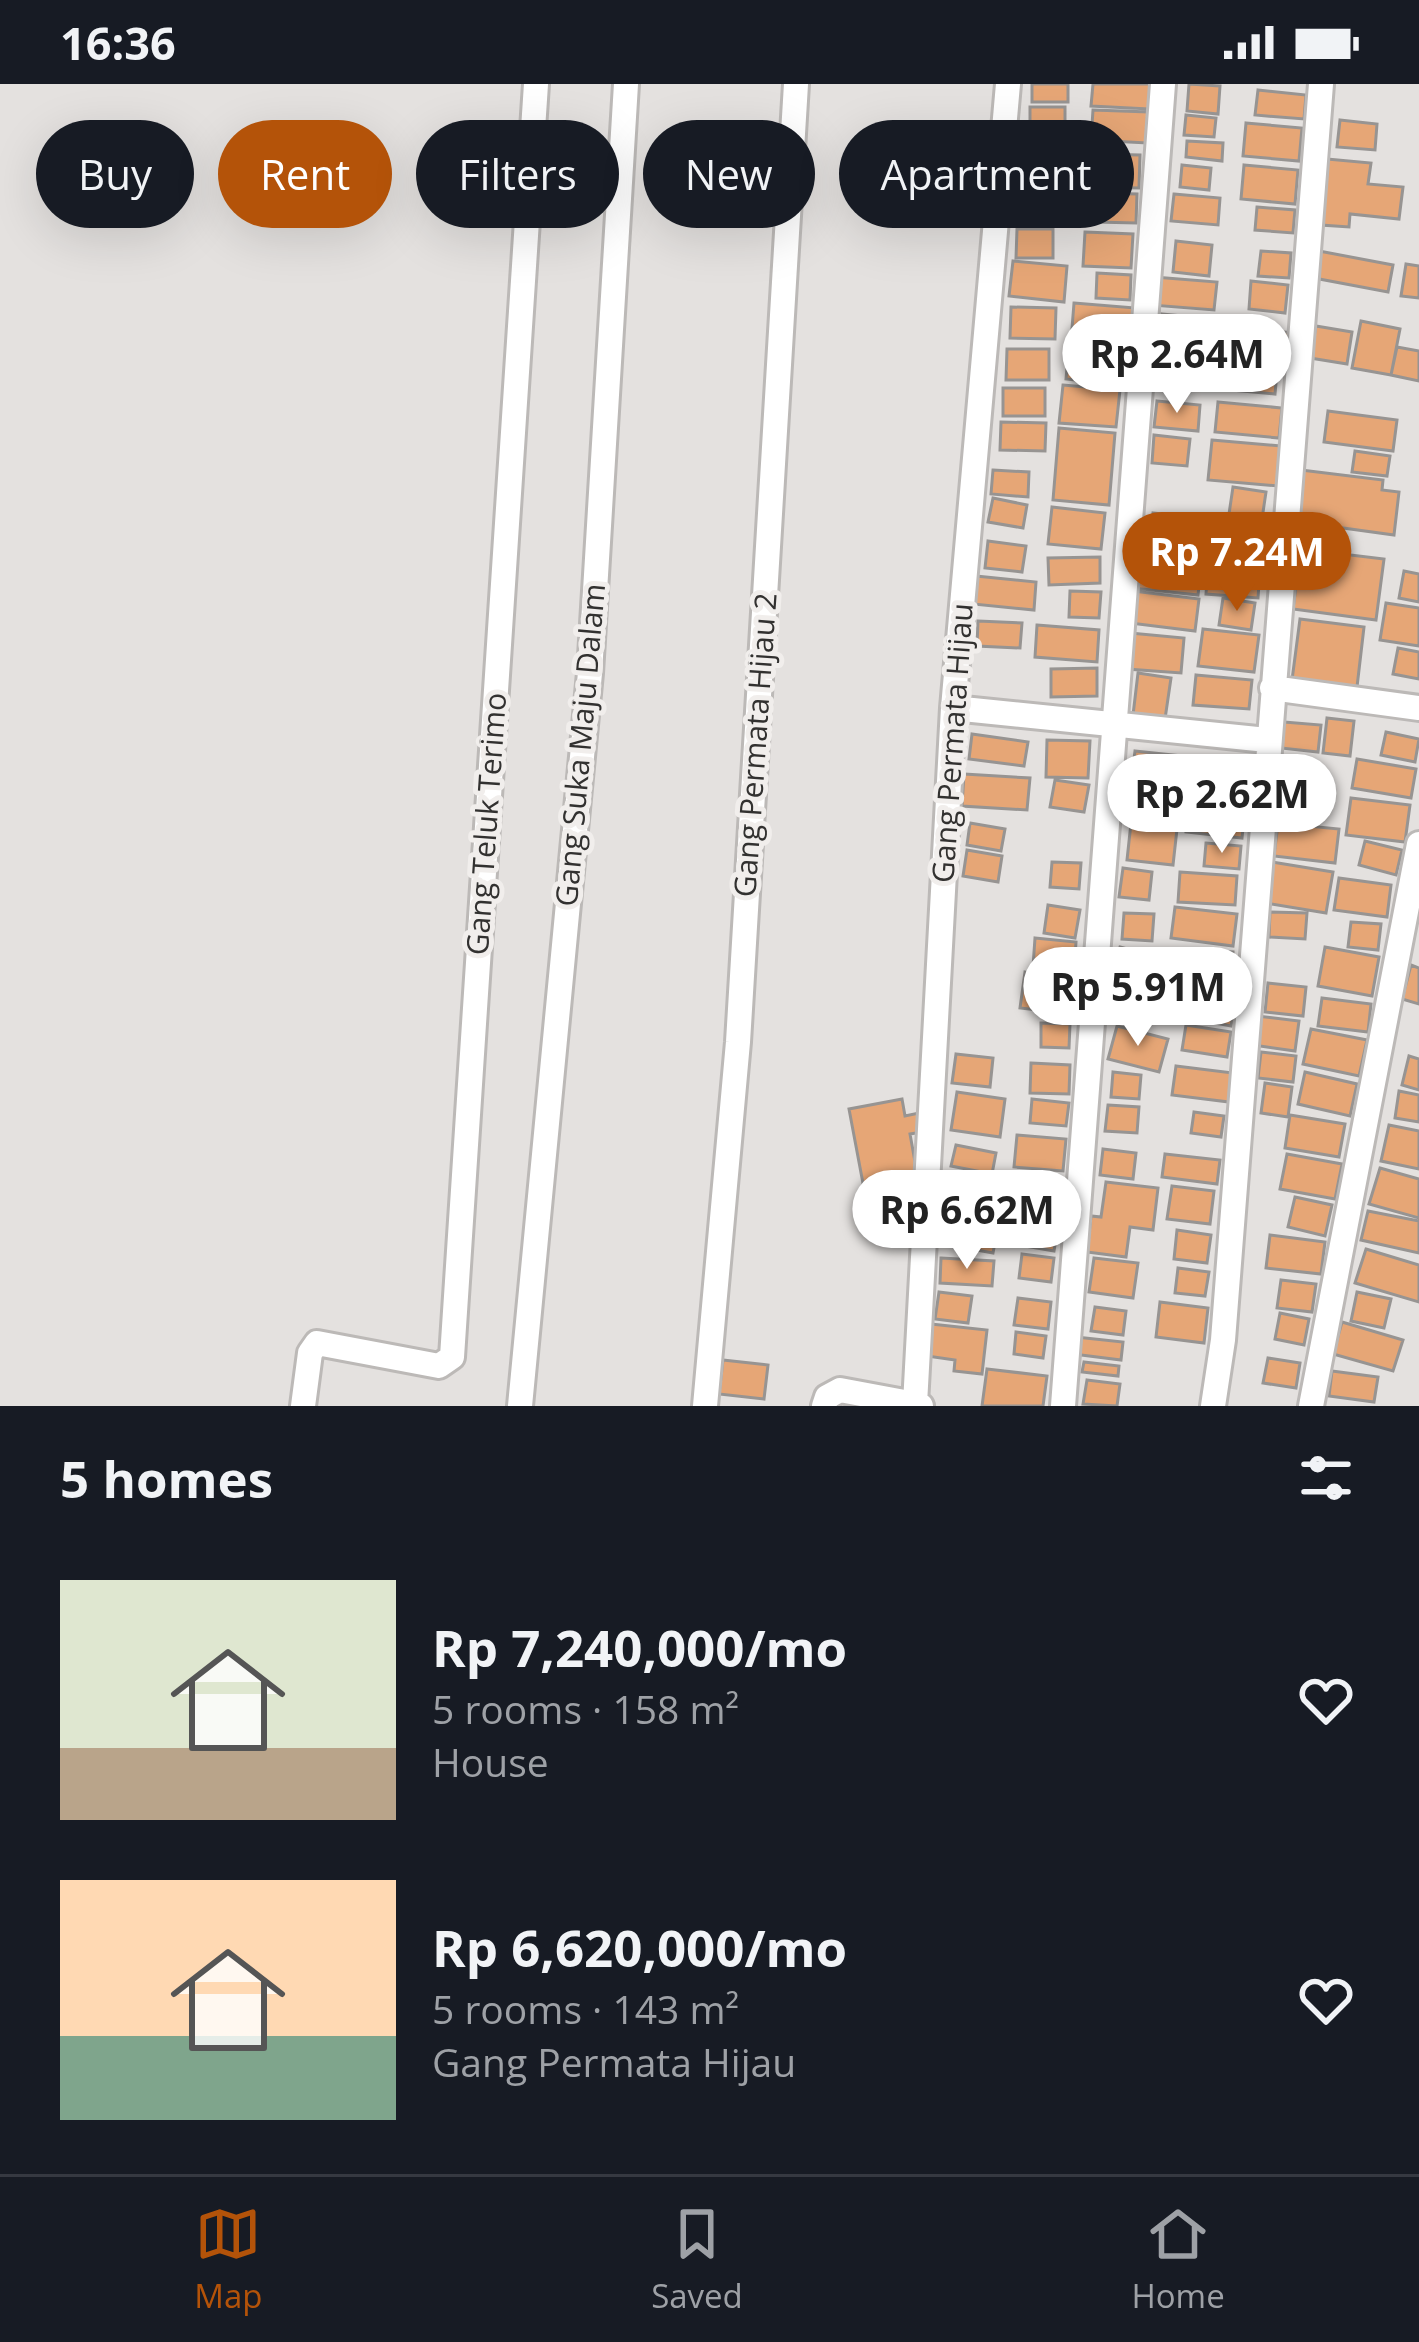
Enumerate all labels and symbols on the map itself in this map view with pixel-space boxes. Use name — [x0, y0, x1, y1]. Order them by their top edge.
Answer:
pin: Rp 2.64M — [1053, 314, 1301, 416]
pin: Rp 7.24M — [1113, 512, 1361, 614]
street label: Gang Suka Maju Dalam — [545, 582, 614, 908]
street label: Gang Permata Hijau 2 — [723, 591, 786, 898]
street label: Gang Permata Hijau — [921, 602, 982, 884]
street label: Gang Teluk Terimo — [456, 691, 515, 956]
pin: Rp 2.62M — [1098, 754, 1346, 856]
pin: Rp 5.91M — [1014, 947, 1262, 1049]
pin: Rp 6.62M — [843, 1170, 1091, 1272]

